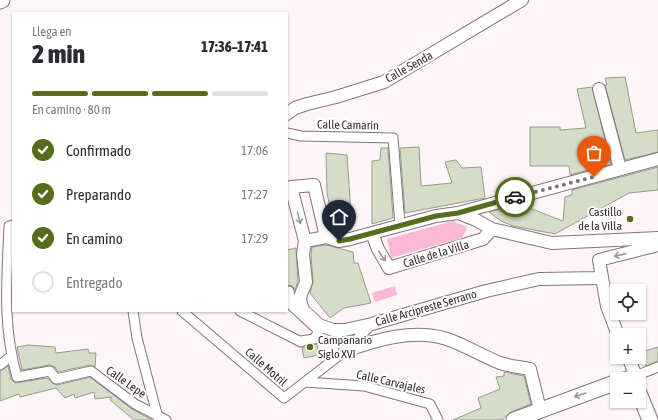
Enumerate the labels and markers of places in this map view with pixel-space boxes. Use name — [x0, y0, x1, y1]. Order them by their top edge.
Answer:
pin — [577, 136, 611, 177]
pin — [322, 200, 356, 241]
place label: Castillo de la Villa — [578, 205, 622, 233]
marker: Castillo de la Villa — [625, 214, 635, 224]
place label: Campanario Siglo XVI — [318, 333, 373, 361]
marker: Campanario Siglo XVI — [305, 342, 315, 352]

